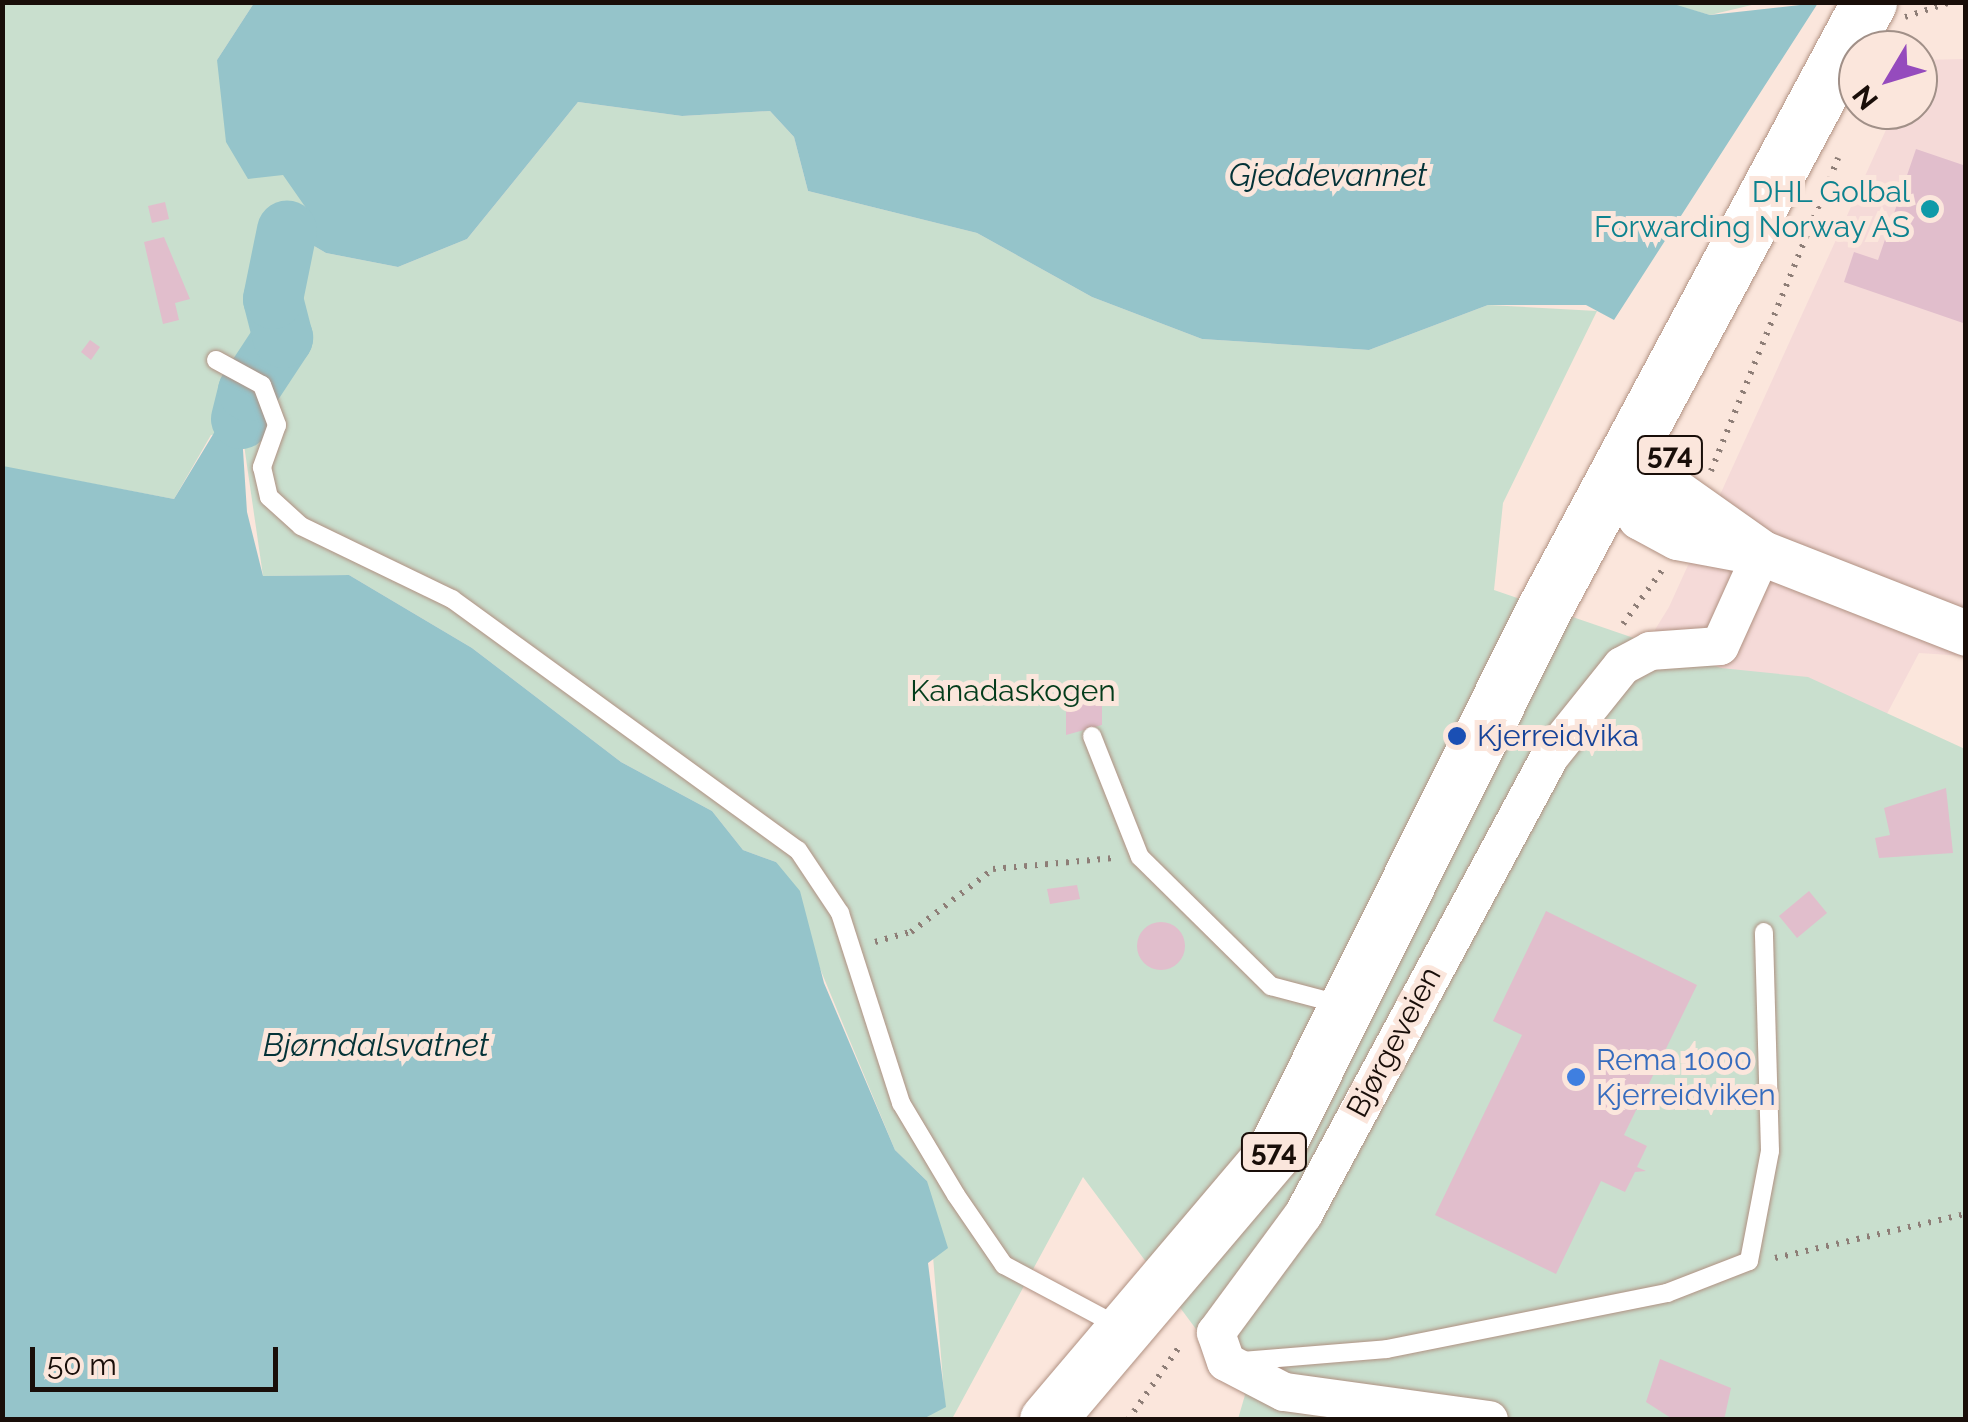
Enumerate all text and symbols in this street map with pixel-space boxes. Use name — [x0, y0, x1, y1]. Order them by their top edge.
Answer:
north arrow — [1838, 30, 1938, 130]
text: N — [1846, 79, 1885, 116]
water label: Gjeddevannet — [1229, 156, 1427, 194]
place label: DHL Golbal Forwarding Norway AS — [1592, 174, 1910, 244]
marker: DHL Golbal Forwarding Norway AS — [1919, 198, 1941, 220]
road number: 574 — [1635, 432, 1705, 478]
park label: Kanadaskogen — [910, 673, 1116, 709]
place label: Kjerreidvika — [1477, 718, 1639, 754]
marker: Kjerreidvika — [1446, 725, 1468, 747]
street label: Bjørgeveien — [1339, 961, 1449, 1123]
water label: Bjørndalsvatnet — [263, 1026, 489, 1064]
place label: Rema 1000 Kjerreidviken — [1596, 1042, 1776, 1112]
marker: Rema 1000 Kjerreidviken — [1565, 1066, 1587, 1088]
road number: 574 — [1239, 1129, 1309, 1175]
scale bar — [35, 1327, 282, 1389]
text: 50 m — [47, 1347, 117, 1382]

